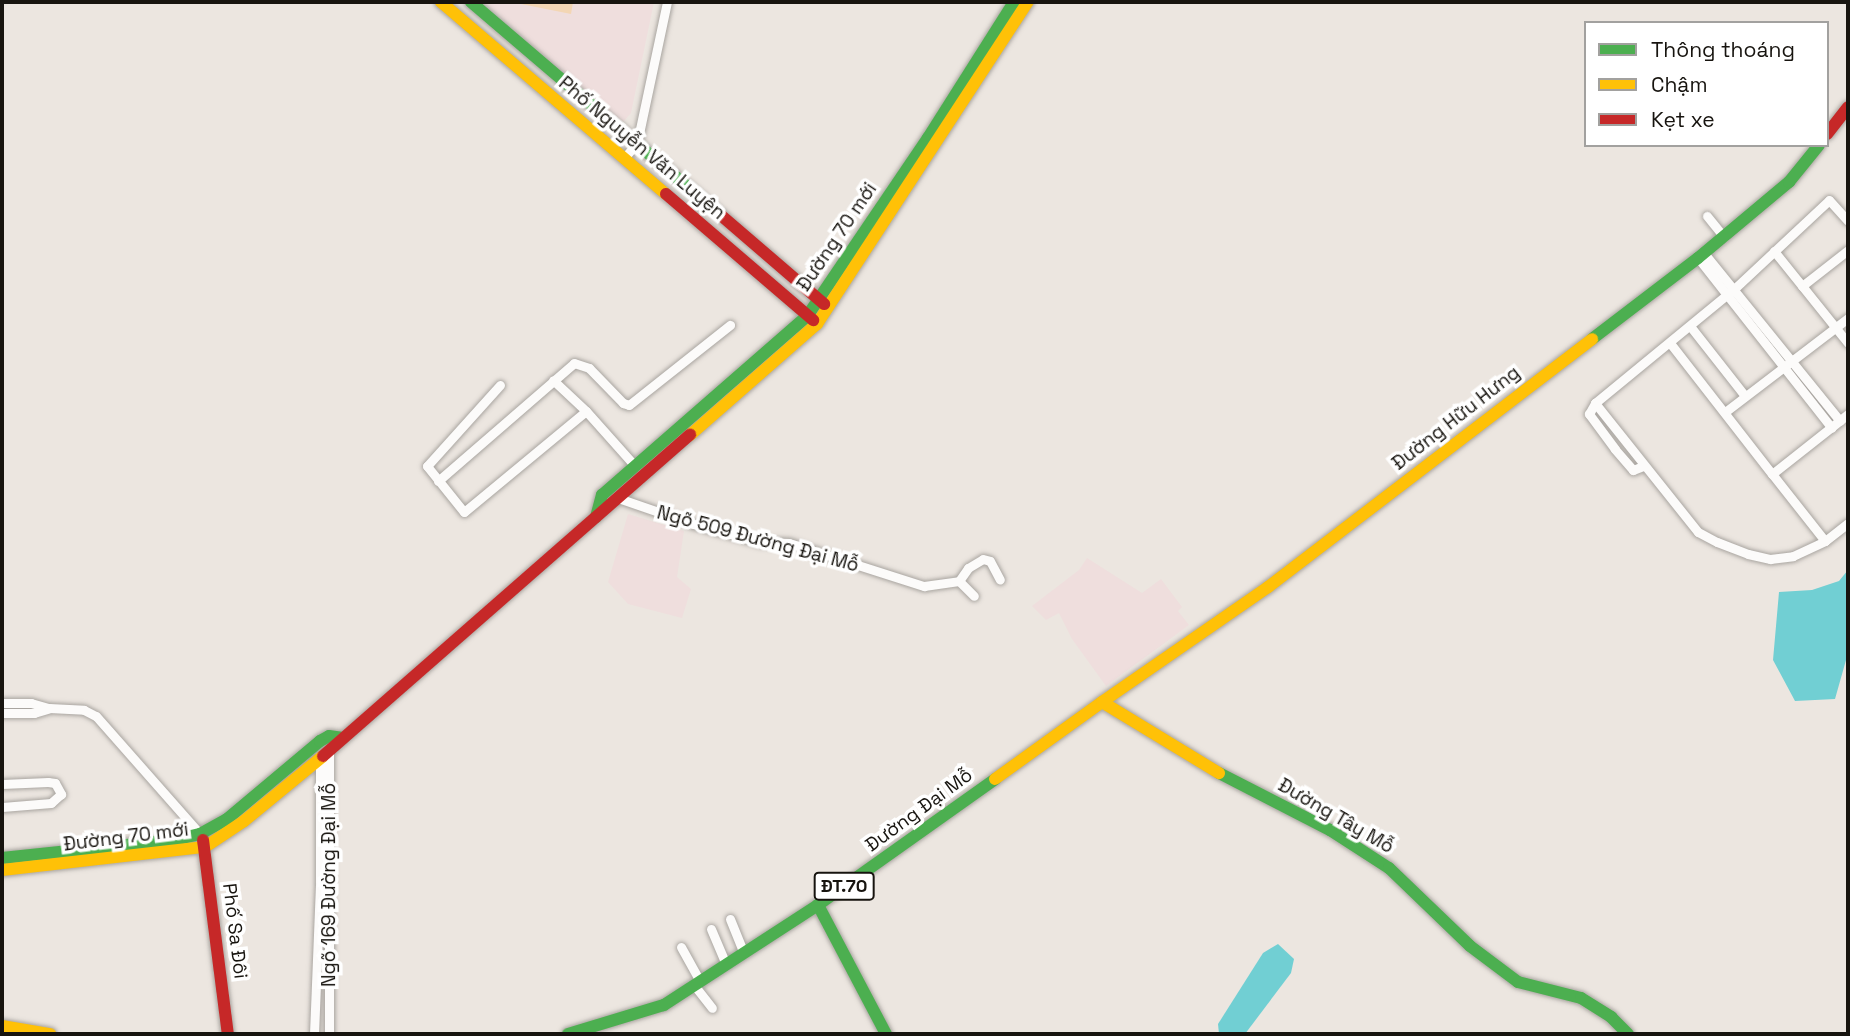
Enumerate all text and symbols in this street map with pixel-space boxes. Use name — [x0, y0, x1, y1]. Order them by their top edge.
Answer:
legend — [1584, 21, 1829, 147]
text: Thông thoáng — [1651, 36, 1795, 63]
text: Chậm — [1651, 71, 1708, 98]
street label: Phố Nguyễn Văn Luyện — [554, 72, 730, 224]
text: Kẹt xe — [1651, 106, 1715, 133]
street label: Đường 70 mới — [792, 178, 882, 296]
street label: Đường Hữu Hưng — [1388, 361, 1524, 475]
street label: Ngõ 509 Đường Đại Mỗ — [655, 501, 861, 577]
street label: Đường Đại Mỗ — [861, 764, 977, 856]
street label: Đường Tây Mỗ — [1274, 774, 1398, 858]
street label: Ngõ 169 Đường Đại Mỗ — [318, 783, 340, 987]
street label: Đường 70 mới — [62, 818, 190, 856]
road number: ĐT.70 — [812, 872, 876, 900]
street label: Phố Sa Đôi — [218, 882, 252, 980]

